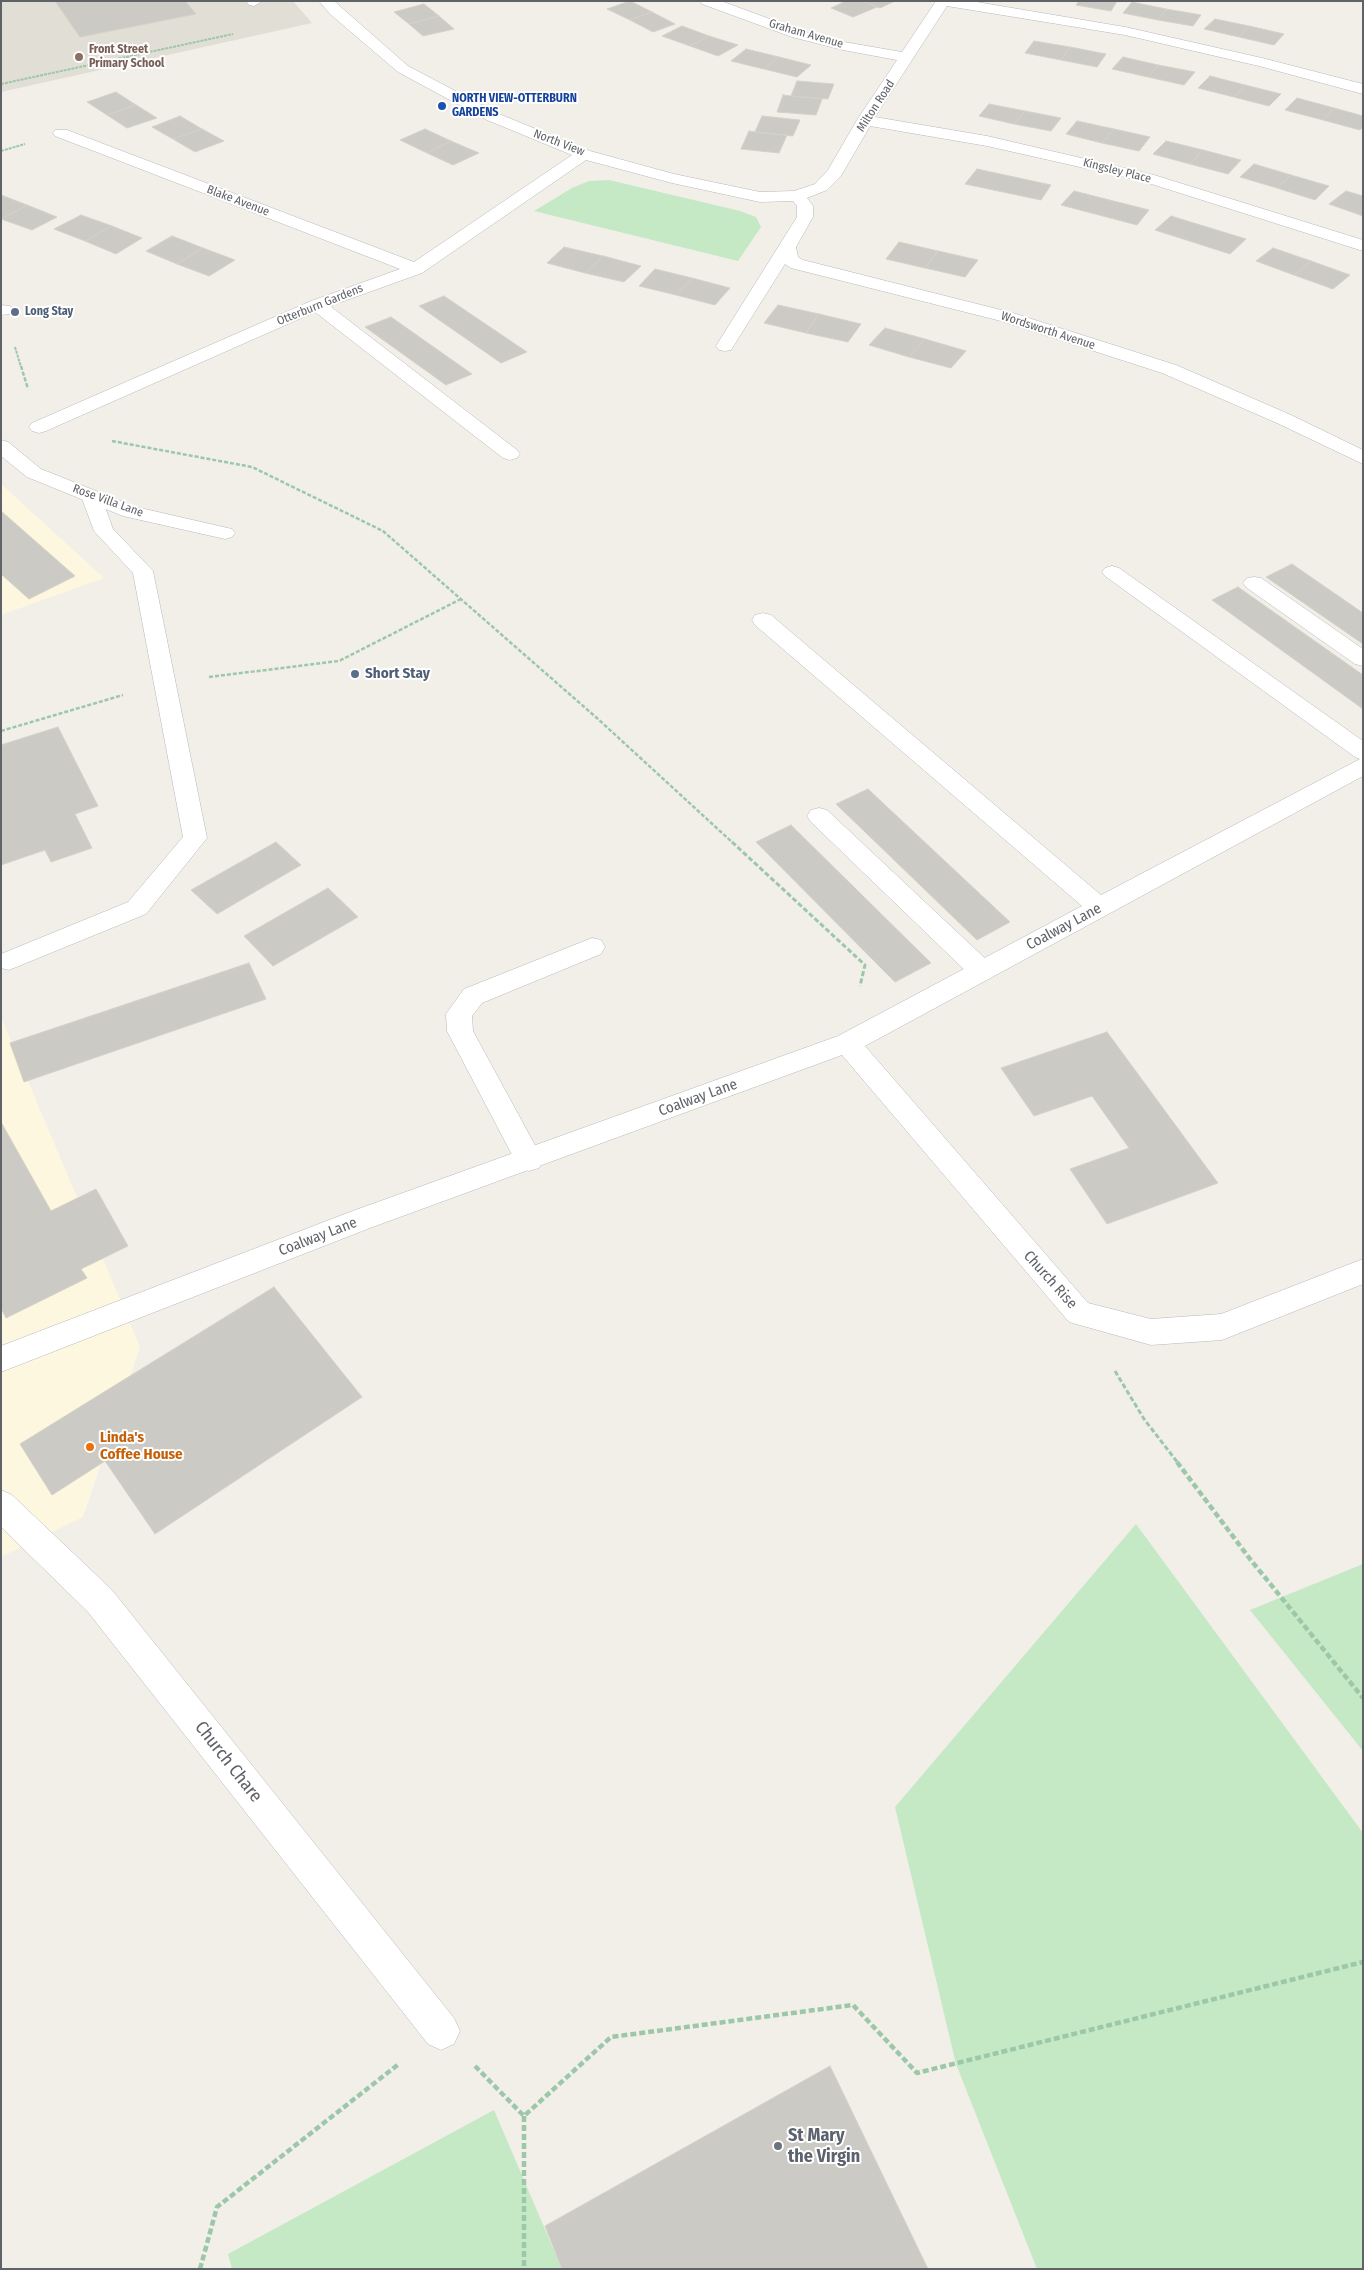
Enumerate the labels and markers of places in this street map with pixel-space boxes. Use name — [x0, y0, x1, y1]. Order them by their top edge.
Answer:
place label: Front Street Primary School — [89, 43, 164, 71]
marker: Front Street Primary School — [73, 51, 85, 63]
place label: NORTH VIEW-OTTERBURN GARDENS — [452, 92, 577, 120]
marker: NORTH VIEW-OTTERBURN GARDENS — [436, 100, 448, 112]
place label: Long Stay — [25, 305, 73, 319]
marker: Long Stay — [9, 306, 21, 318]
place label: Short Stay — [365, 665, 430, 683]
marker: Short Stay — [349, 668, 361, 680]
place label: Linda's Coffee House — [100, 1429, 183, 1464]
marker: Linda's Coffee House — [84, 1441, 96, 1453]
place label: St Mary the Virgin — [788, 2125, 860, 2168]
marker: St Mary the Virgin — [772, 2140, 784, 2152]

